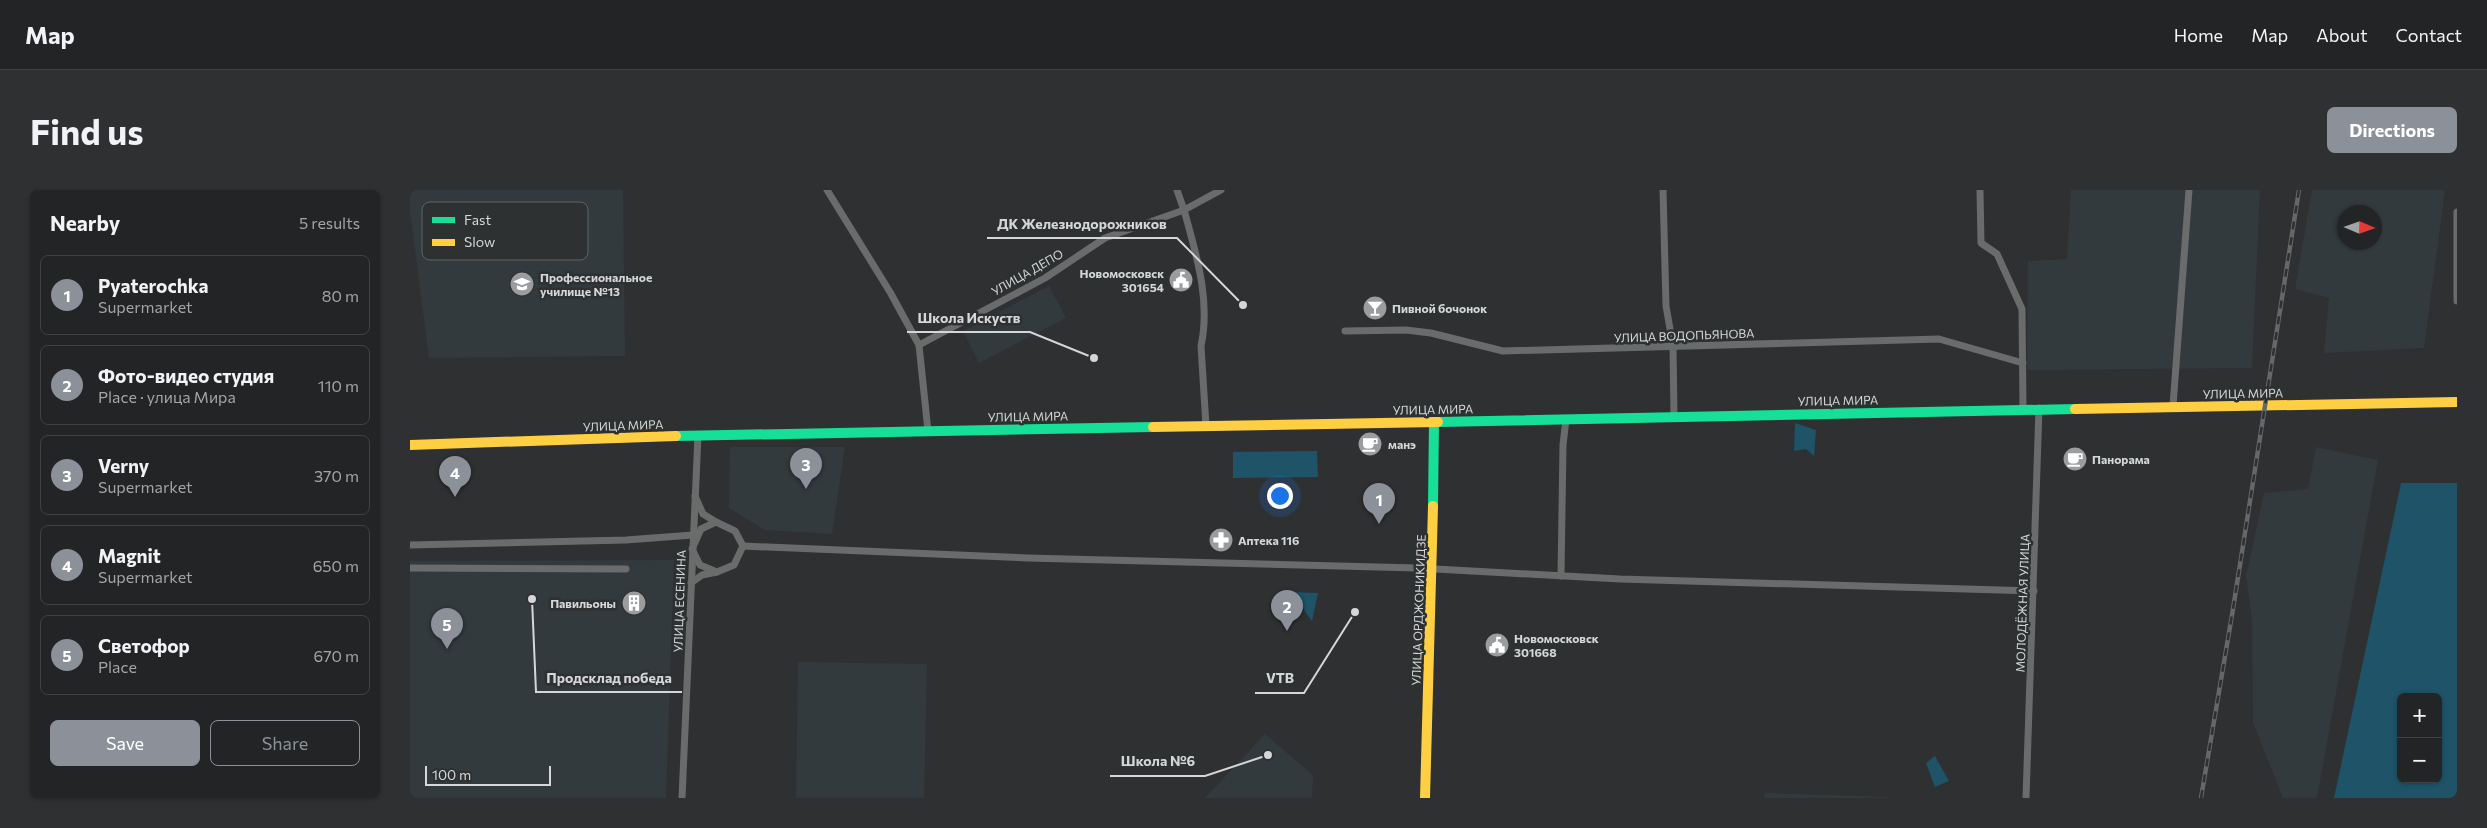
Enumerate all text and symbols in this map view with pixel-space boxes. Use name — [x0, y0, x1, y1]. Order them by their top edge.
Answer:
text: Map — [25, 20, 75, 49]
text: Home — [2174, 24, 2223, 46]
text: Map — [2251, 24, 2288, 46]
text: About — [2316, 24, 2368, 46]
text: Contact — [2396, 24, 2462, 46]
button: Directions — [2327, 107, 2457, 153]
text: Find us — [30, 109, 144, 152]
legend — [422, 202, 588, 260]
north arrow — [2337, 205, 2382, 250]
callout: ДК Железнодорожников — [987, 209, 1177, 238]
text: Nearby — [50, 210, 120, 235]
text: Fast — [464, 211, 491, 228]
text: 5 results — [299, 213, 360, 232]
text: ДК Железнодорожников — [997, 215, 1167, 232]
text: Slow — [464, 233, 495, 250]
street label: УЛИЦА ДЕПО — [989, 246, 1065, 298]
place label: Новомосковск 301654 — [1079, 266, 1165, 294]
public building icon: Новомосковск 301654 — [1168, 267, 1194, 293]
place label: Профессиональное училище №13 — [540, 270, 652, 298]
school or university icon: Профессиональное училище №13 — [509, 271, 535, 297]
text: Pyaterochka — [98, 274, 209, 297]
text: 1 — [63, 286, 71, 305]
text: 80 m — [322, 286, 359, 305]
bar icon: Пивной бочонок — [1362, 295, 1388, 321]
text: Supermarket — [98, 297, 193, 316]
place label: Пивной бочонок — [1392, 301, 1487, 315]
callout: Школа Искуств — [907, 303, 1030, 332]
text: Школа Искуств — [918, 309, 1021, 326]
street label: УЛИЦА ВОДОПЬЯНОВА — [1613, 326, 1755, 344]
text: Фото-видео студия — [98, 364, 274, 387]
text: 2 — [62, 376, 72, 395]
text: 110 m — [318, 376, 359, 395]
street label: УЛИЦА МИРА — [2203, 385, 2283, 401]
text: Place · улица Мира — [98, 387, 236, 406]
street label: УЛИЦА МИРА — [1798, 392, 1878, 408]
street label: УЛИЦА МИРА — [1393, 401, 1473, 417]
street label: УЛИЦА МИРА — [988, 408, 1068, 424]
street label: УЛИЦА МИРА — [583, 417, 663, 433]
cafe icon: манэ — [1357, 431, 1383, 457]
place label: манэ — [1388, 437, 1416, 451]
cafe icon: Панорама — [2062, 446, 2088, 472]
pin: 3 — [790, 448, 822, 489]
place label: Панорама — [2092, 452, 2150, 466]
text: Verny — [98, 454, 149, 477]
pin: 4 — [439, 456, 471, 497]
text: 3 — [62, 466, 72, 485]
text: 370 m — [314, 466, 359, 485]
text: Supermarket — [98, 477, 193, 496]
your location — [1267, 483, 1293, 509]
pin: 1 — [1363, 483, 1395, 524]
pharmacy icon: Аптека 116 — [1208, 527, 1234, 553]
place label: Аптека 116 — [1238, 533, 1299, 547]
street label: УЛИЦА ОРДЖОНИКИДЗЕ — [1408, 534, 1428, 686]
street label: МОЛОДЁЖНАЯ УЛИЦА — [2013, 534, 2031, 672]
text: Magnit — [98, 544, 161, 567]
street label: УЛИЦА ЕСЕНИНА — [670, 549, 688, 653]
text: 4 — [62, 556, 72, 575]
text: 650 m — [313, 556, 359, 575]
text: Supermarket — [98, 567, 193, 586]
building icon: Павильоны — [621, 590, 647, 616]
pin: 2 — [1271, 590, 1303, 631]
place label: Павильоны — [550, 596, 616, 610]
pin: 5 — [431, 608, 463, 649]
place label: Новомосковск 301668 — [1514, 631, 1599, 659]
public building icon: Новомосковск 301668 — [1484, 632, 1510, 658]
text: Светофор — [98, 634, 190, 657]
text: 5 — [62, 646, 72, 665]
text: 670 m — [313, 646, 359, 665]
text: Place — [98, 657, 137, 676]
callout: Продсклад победа — [536, 663, 682, 692]
callout: VTB — [1255, 664, 1304, 693]
text: Продсклад победа — [546, 669, 672, 686]
text: VTB — [1266, 669, 1294, 686]
map controls — [2397, 693, 2442, 783]
button: + — [2397, 693, 2442, 738]
button: Save — [50, 720, 200, 766]
button: Share — [210, 720, 360, 766]
button: − — [2397, 738, 2442, 783]
callout: Школа №6 — [1110, 747, 1205, 776]
text: Школа №6 — [1121, 752, 1195, 769]
scale bar — [425, 763, 551, 786]
text: 100 m — [432, 766, 471, 783]

